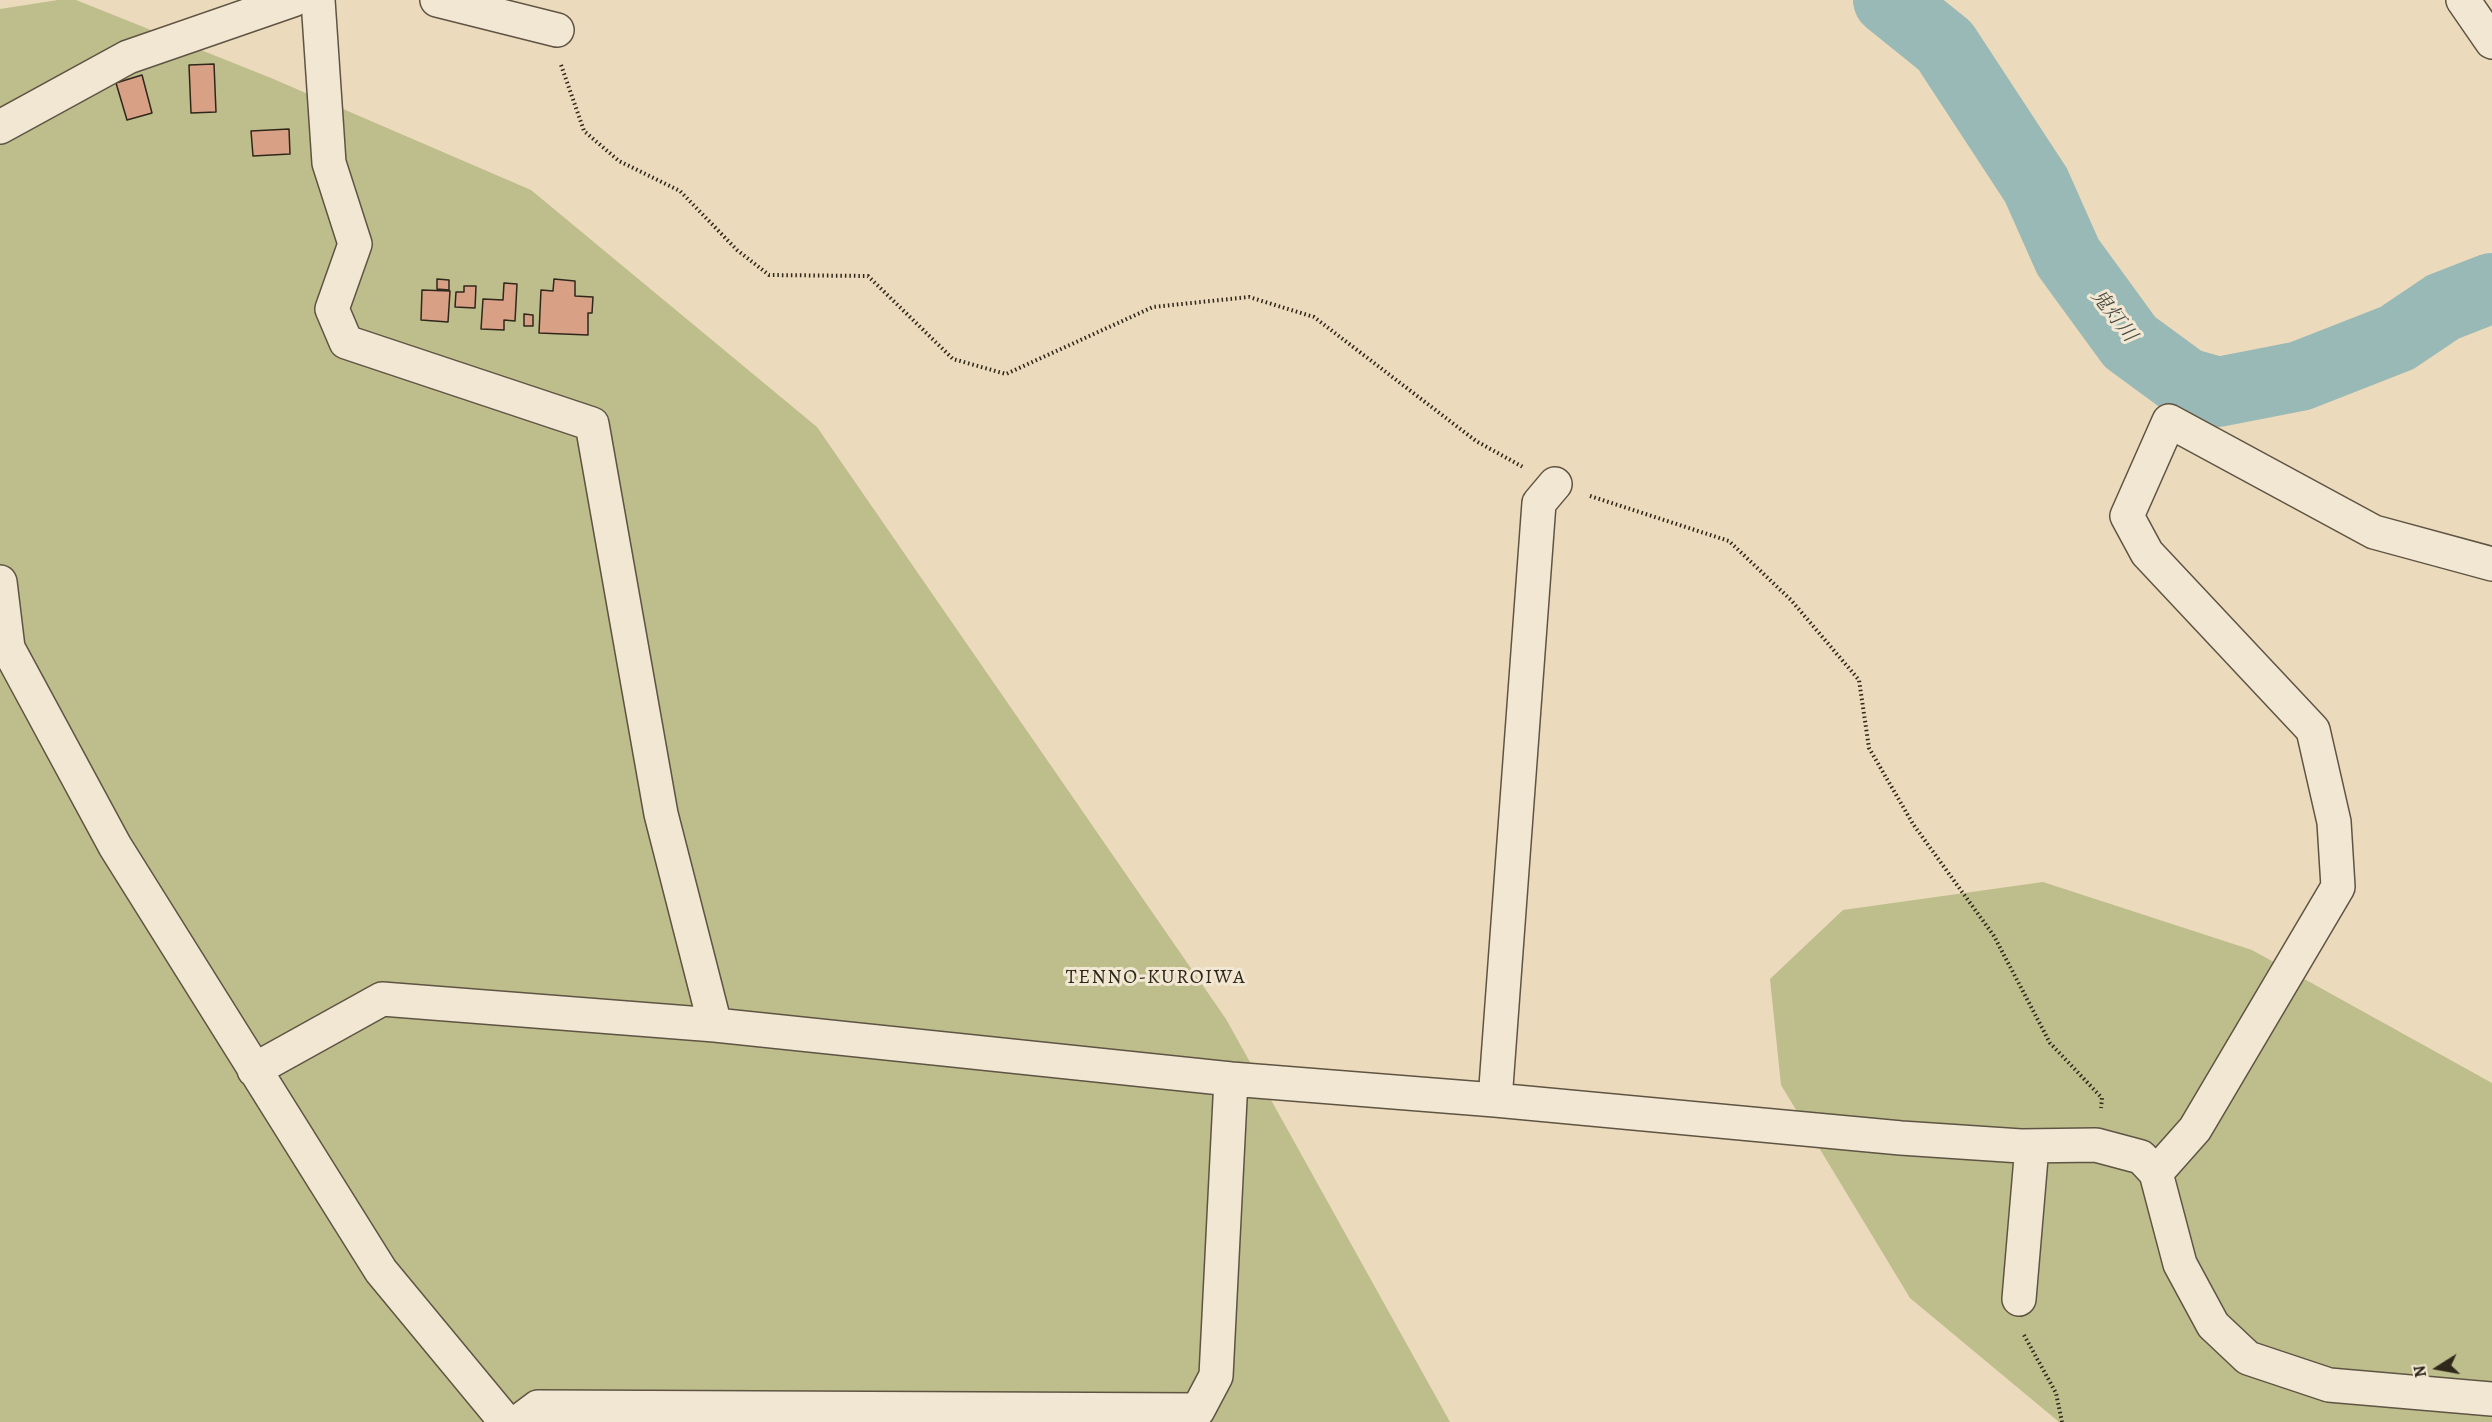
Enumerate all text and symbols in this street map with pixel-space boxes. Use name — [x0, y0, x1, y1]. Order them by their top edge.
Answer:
water label: 鬼灯川 — [2085, 285, 2141, 347]
district label: TENNO-KUROIWA — [1066, 966, 1246, 990]
north arrow — [2408, 1338, 2468, 1398]
text: N — [2408, 1364, 2432, 1379]

